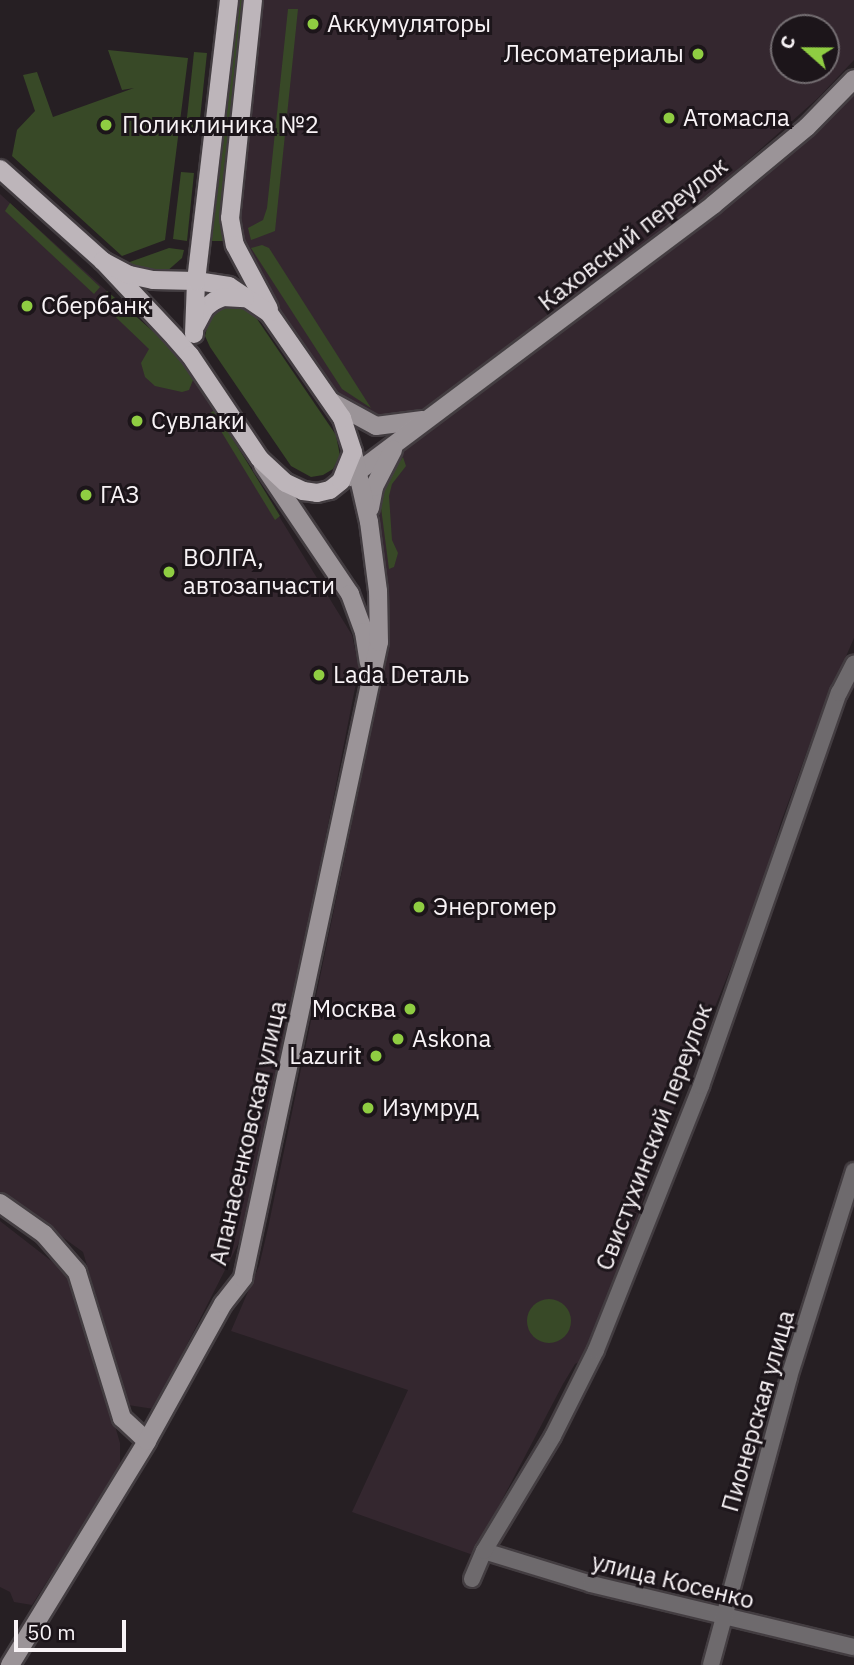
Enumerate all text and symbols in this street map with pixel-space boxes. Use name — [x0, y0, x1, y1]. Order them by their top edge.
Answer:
place label: Аккумуляторы — [327, 10, 491, 38]
north arrow — [770, 14, 840, 84]
marker: Аккумуляторы — [305, 16, 321, 32]
text: С — [774, 32, 801, 52]
place label: Лесоматериалы — [504, 40, 684, 68]
marker: Лесоматериалы — [690, 46, 706, 62]
place label: Атомасла — [683, 104, 790, 132]
marker: Атомасла — [661, 110, 677, 126]
place label: Поликлиника №2 — [122, 111, 319, 139]
marker: Поликлиника №2 — [96, 115, 116, 135]
street label: Каховский переулок — [533, 151, 733, 317]
place label: Сбербанк — [41, 292, 150, 320]
marker: Сбербанк — [19, 298, 35, 314]
place label: Сувлаки — [151, 407, 245, 435]
marker: Сувлаки — [129, 413, 145, 429]
place label: ГАЗ — [100, 481, 139, 509]
marker: ГАЗ — [78, 487, 94, 503]
place label: ВОЛГА, автозапчасти — [183, 544, 335, 600]
marker: ВОЛГА, автозапчасти — [161, 564, 177, 580]
place label: Lada Dеталь — [333, 661, 469, 689]
marker: Lada Dеталь — [311, 667, 327, 683]
place label: Энергомер — [433, 893, 557, 921]
marker: Энергомер — [411, 899, 427, 915]
place label: Москва — [312, 995, 396, 1023]
street label: Апанасенковская улица — [204, 998, 292, 1268]
street label: Свистухинский переулок — [590, 1000, 718, 1274]
marker: Москва — [402, 1001, 418, 1017]
place label: Askona — [412, 1025, 491, 1053]
marker: Askona — [390, 1031, 406, 1047]
place label: Lazurit — [289, 1042, 362, 1070]
marker: Lazurit — [368, 1048, 384, 1064]
place label: Изумруд — [382, 1094, 479, 1122]
marker: Изумруд — [360, 1100, 376, 1116]
street label: Пионерская улица — [715, 1307, 801, 1515]
street label: улица Косенко — [589, 1547, 757, 1615]
scale bar — [18, 1606, 130, 1650]
text: 50 m — [27, 1618, 76, 1646]

